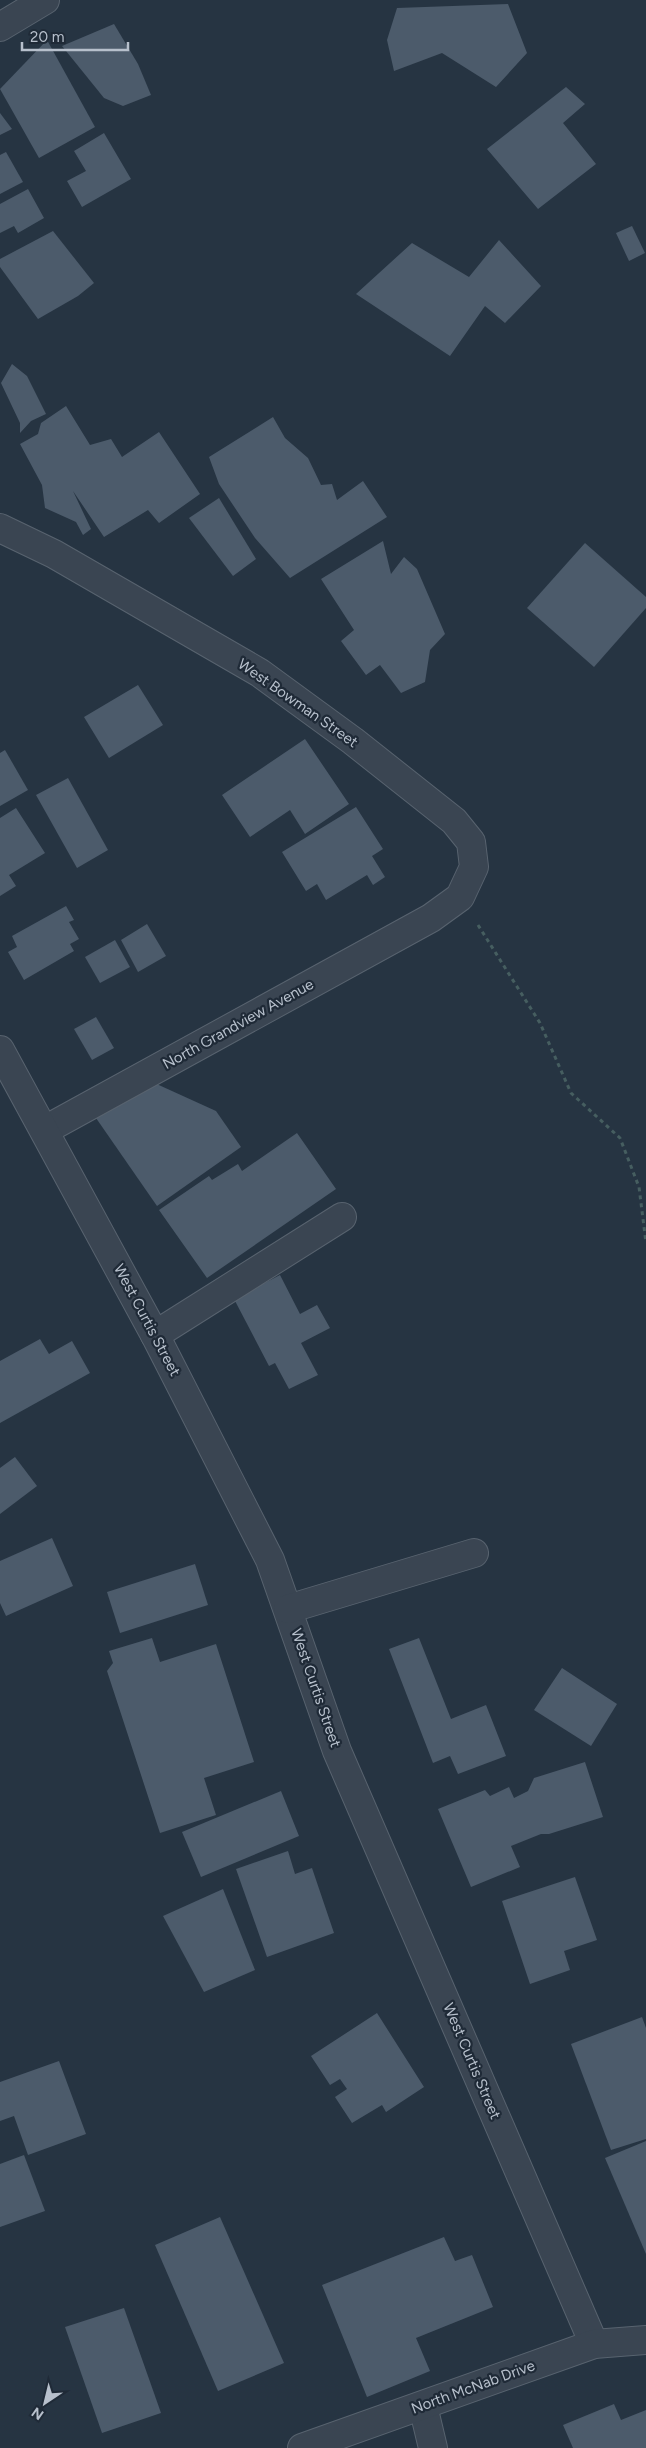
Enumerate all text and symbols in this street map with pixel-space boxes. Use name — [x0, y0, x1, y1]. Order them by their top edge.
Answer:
scale bar — [22, 20, 129, 52]
text: 20 m — [30, 28, 64, 46]
street label: West Bowman Street — [235, 655, 362, 751]
street label: North Grandview Avenue — [159, 975, 317, 1073]
street label: West Curtis Street — [110, 1261, 184, 1379]
street label: West Curtis Street — [287, 1626, 345, 1750]
street label: West Curtis Street — [439, 2000, 505, 2122]
street label: North McNab Drive — [409, 2356, 537, 2418]
north arrow — [20, 2378, 70, 2428]
text: N — [29, 2403, 47, 2423]

